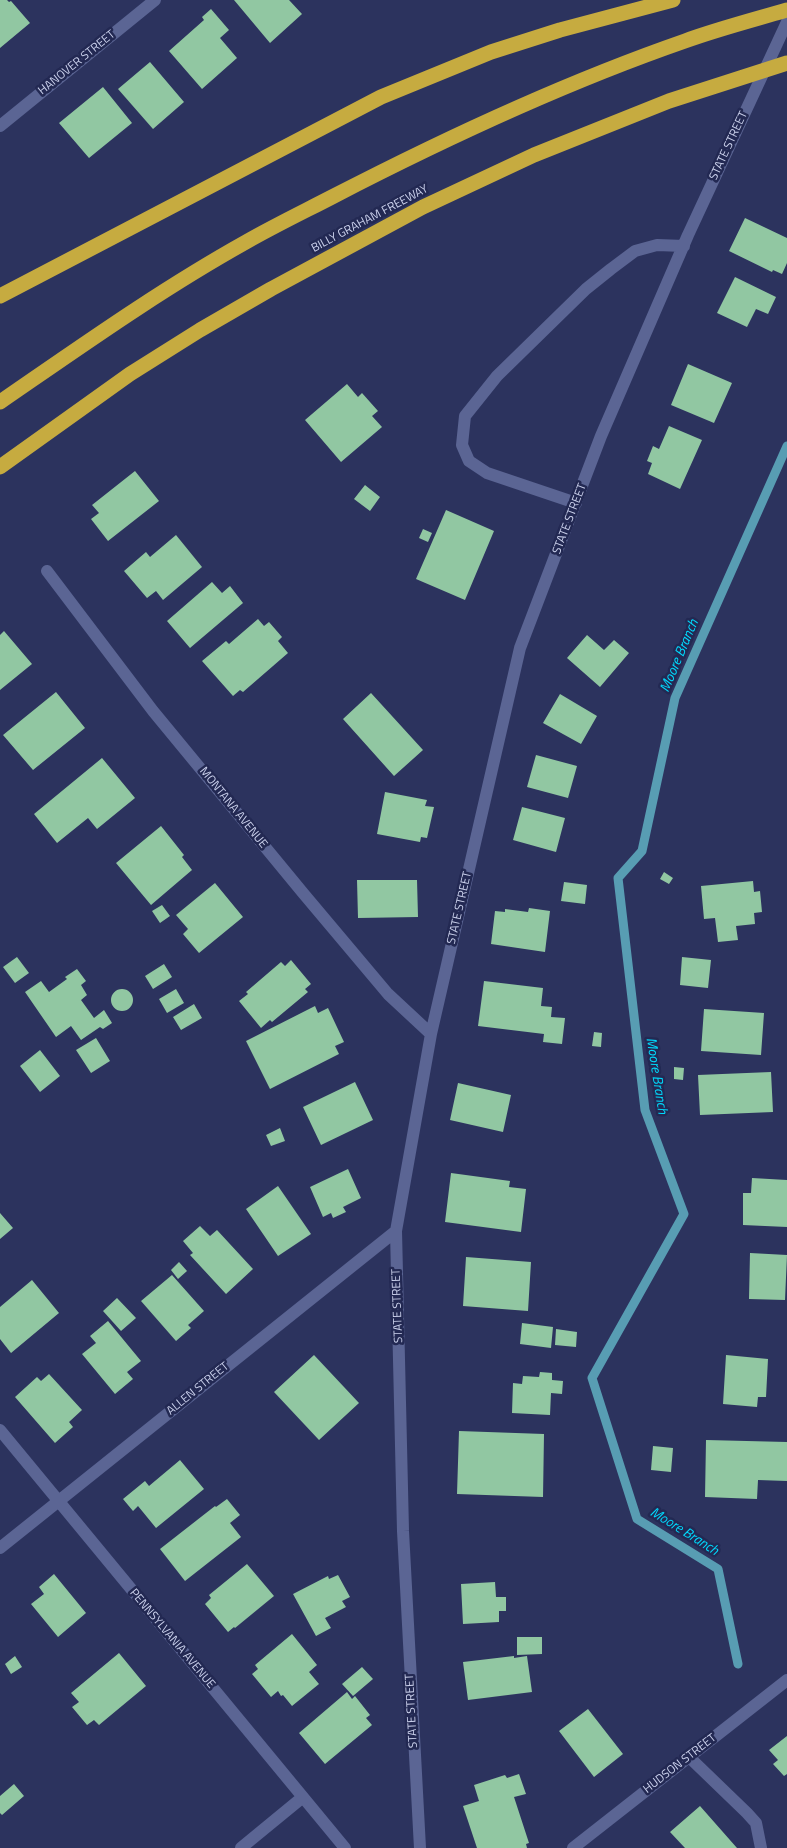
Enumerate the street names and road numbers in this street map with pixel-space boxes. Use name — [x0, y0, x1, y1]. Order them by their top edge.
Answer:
street label: HANOVER STREET — [36, 28, 118, 98]
street label: STATE STREET — [707, 109, 751, 183]
street label: BILLY GRAHAM FREEWAY — [309, 182, 431, 256]
street label: STATE STREET — [550, 482, 590, 556]
street label: MONTANA AVENUE — [196, 765, 270, 851]
street label: STATE STREET — [445, 870, 475, 946]
street label: STATE STREET — [390, 1269, 406, 1343]
street label: ALLEN STREET — [164, 1360, 232, 1418]
street label: PENNSYLVANIA AVENUE — [126, 1586, 218, 1692]
street label: STATE STREET — [403, 1674, 421, 1748]
street label: HUDSON STREET — [641, 1731, 719, 1797]

